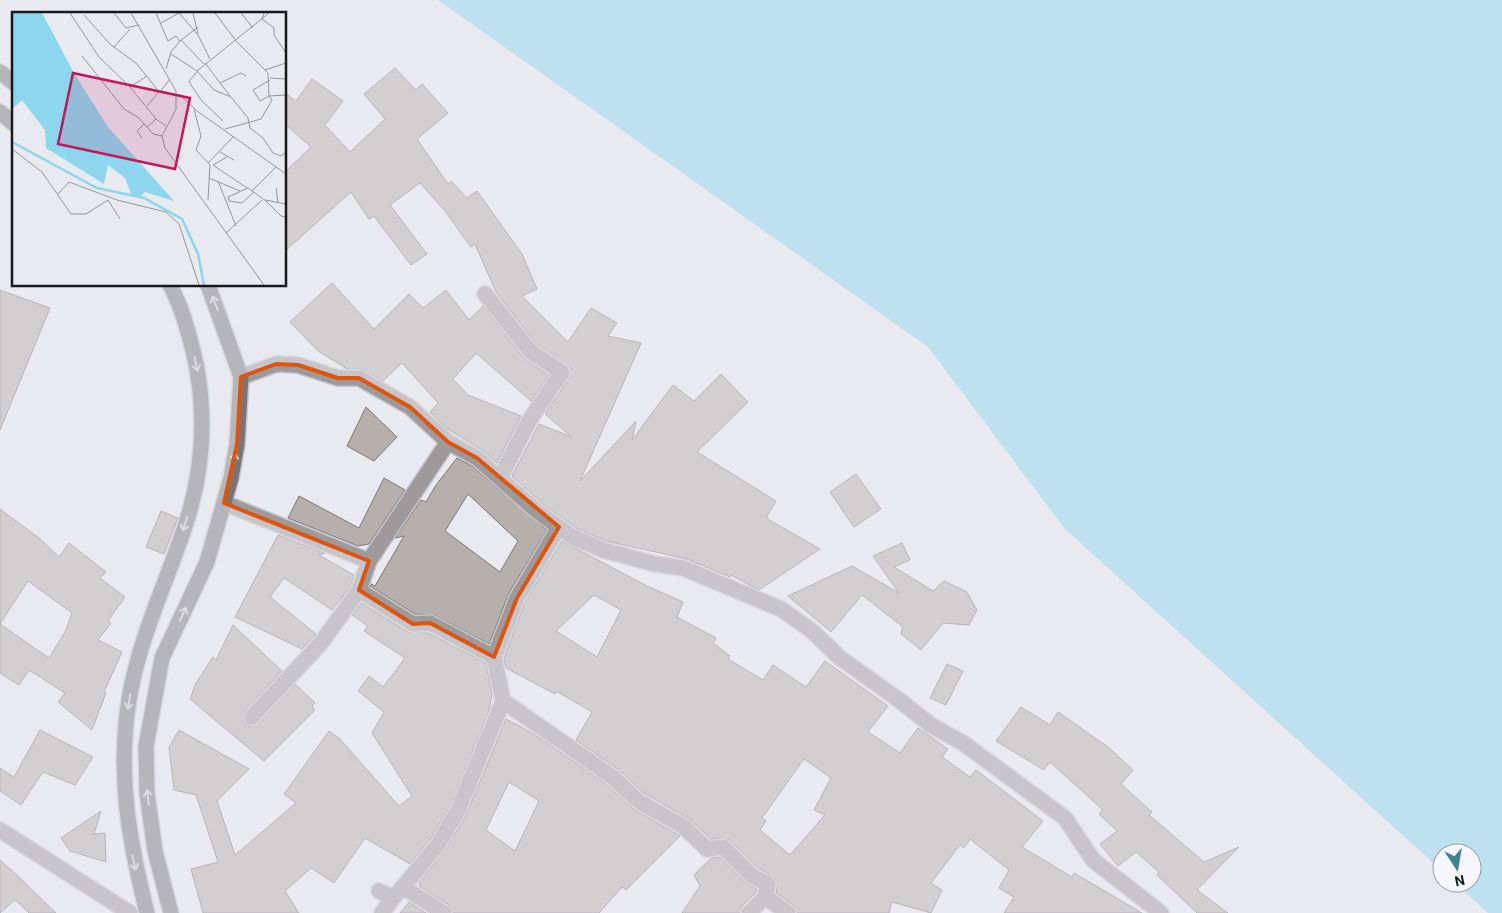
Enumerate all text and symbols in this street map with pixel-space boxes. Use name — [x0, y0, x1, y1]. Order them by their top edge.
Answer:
inset map — [12, 12, 286, 286]
one-way arrow — [210, 295, 219, 311]
one-way arrow — [191, 356, 201, 372]
one-way arrow — [230, 453, 240, 469]
one-way arrow — [180, 516, 189, 531]
one-way arrow — [179, 607, 188, 622]
one-way arrow — [124, 693, 134, 709]
one-way arrow — [143, 789, 153, 805]
north arrow — [1432, 843, 1482, 893]
one-way arrow — [130, 854, 139, 870]
text: N — [1453, 872, 1466, 890]

